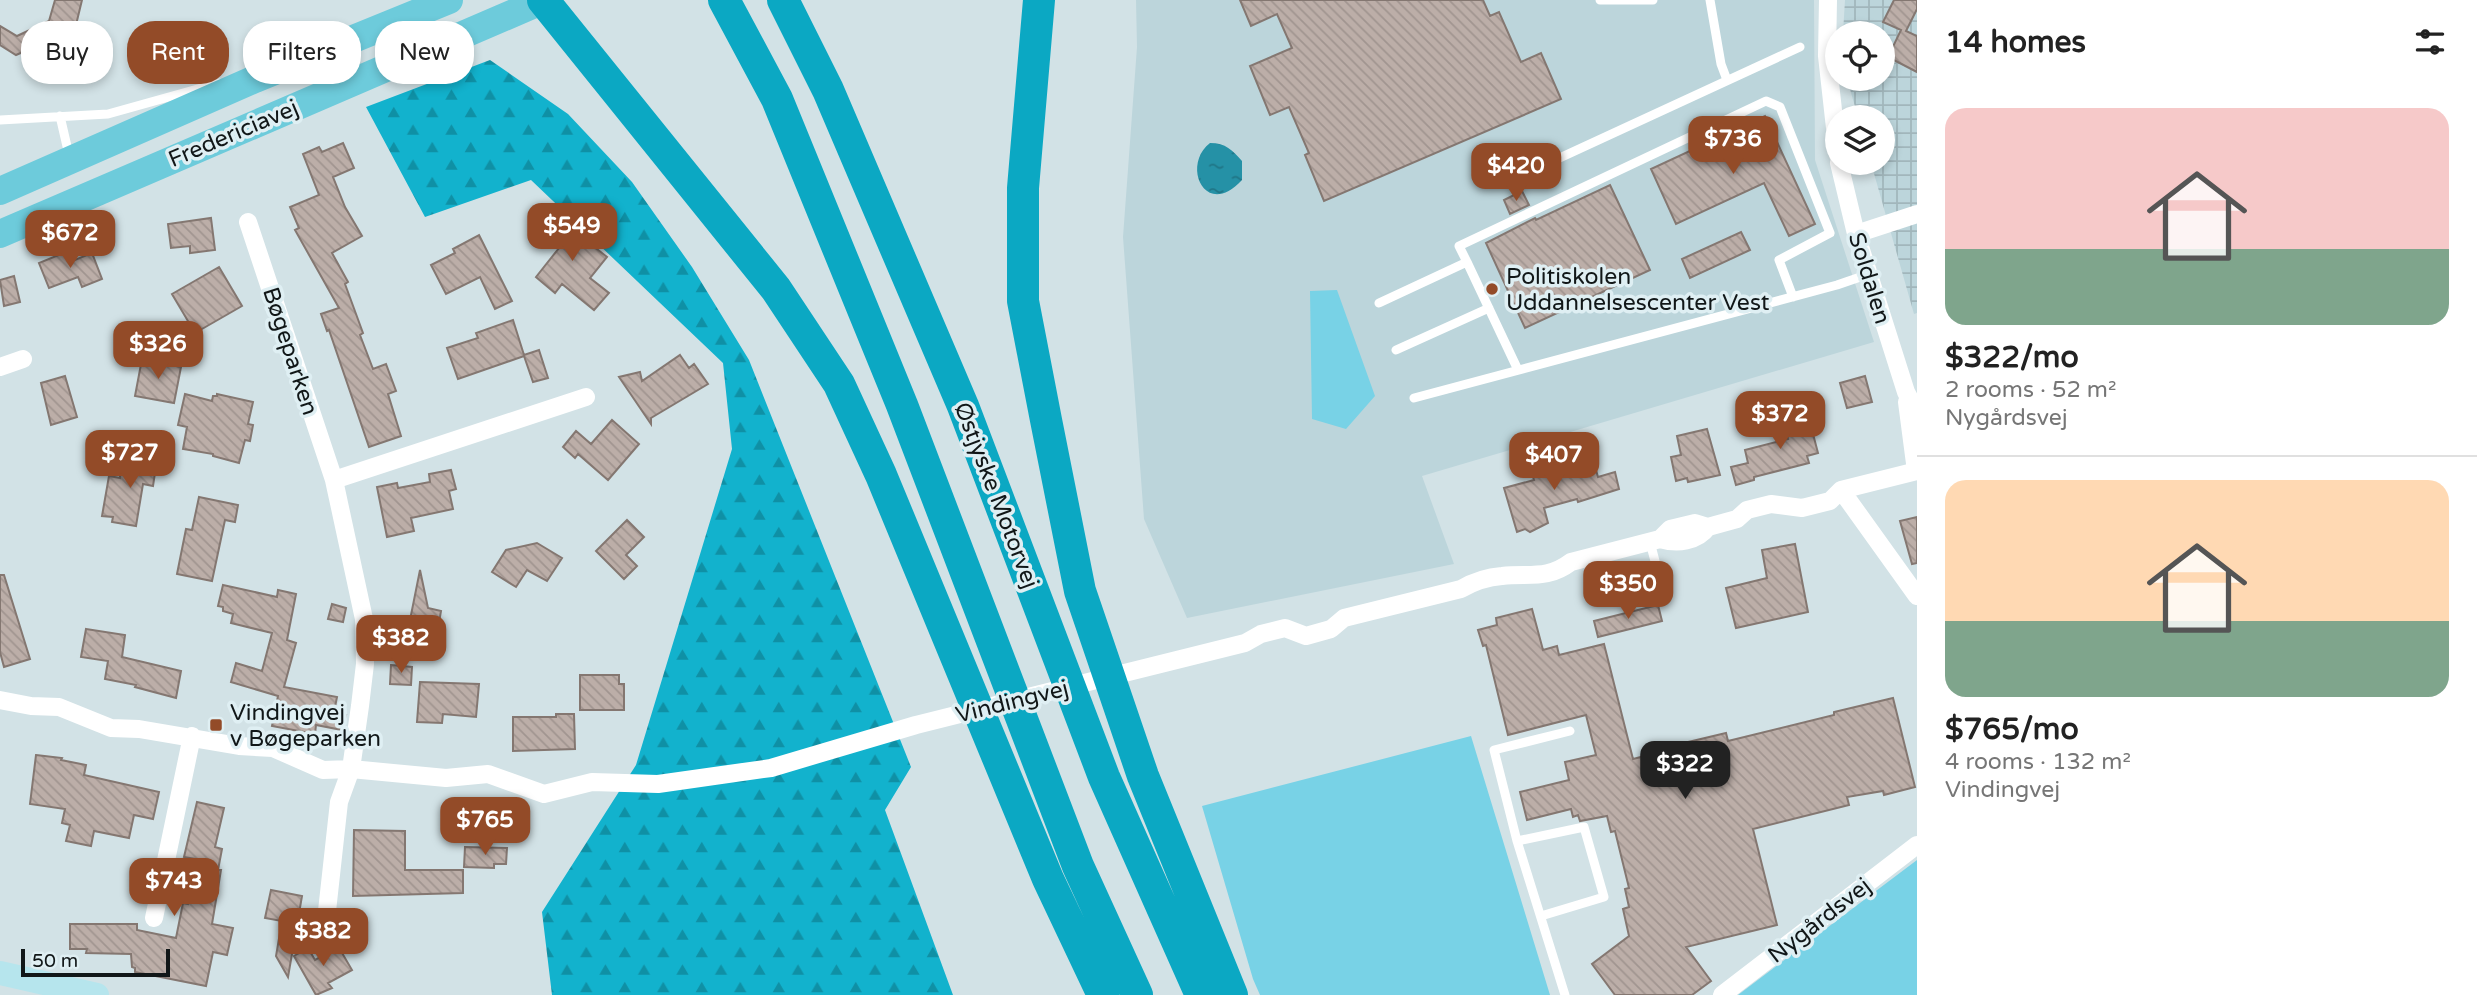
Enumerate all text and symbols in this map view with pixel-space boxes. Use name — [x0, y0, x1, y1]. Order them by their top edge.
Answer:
chip: Buy — [21, 21, 113, 84]
chip: Rent — [127, 21, 229, 84]
chip: Filters — [243, 21, 361, 84]
chip: New — [375, 21, 474, 84]
map controls — [1825, 21, 1895, 175]
button: locate — [1825, 21, 1895, 91]
icon: filters — [2411, 23, 2449, 61]
text: 14 homes — [1945, 24, 2086, 61]
street label: Fredericiavej — [164, 94, 303, 174]
button: layers — [1825, 105, 1895, 175]
pin: $736 — [1692, 116, 1774, 176]
text: $736 — [1704, 125, 1762, 153]
pin: $420 — [1475, 144, 1557, 203]
text: $420 — [1487, 152, 1545, 180]
icon: home — [2134, 153, 2260, 279]
pin: $549 — [531, 204, 613, 263]
pin: $672 — [29, 210, 111, 270]
text: $549 — [543, 212, 601, 240]
text: $672 — [41, 219, 99, 247]
street label: Soldalen — [1842, 229, 1896, 327]
place label: Politiskolen Uddannelsescenter Vest — [1506, 263, 1770, 317]
marker: Politiskolen Uddannelsescenter Vest — [1484, 281, 1500, 297]
street label: Bøgeparken — [256, 284, 324, 419]
pin: $326 — [117, 322, 199, 381]
text: $326 — [129, 330, 187, 358]
text: $322/mo — [1945, 339, 2079, 376]
text: 2 rooms · 52 m² — [1945, 376, 2116, 404]
pin: $372 — [1739, 392, 1821, 451]
street label: Østjyske Motorvej — [948, 398, 1044, 592]
text: $372 — [1751, 400, 1809, 428]
text: Nygårdsvej — [1945, 404, 2068, 432]
pin: $727 — [89, 430, 171, 490]
pin: $407 — [1513, 433, 1595, 492]
text: $727 — [101, 439, 159, 467]
text: $407 — [1525, 441, 1583, 469]
icon: home — [2134, 525, 2260, 651]
pin: $350 — [1587, 562, 1669, 621]
text: $350 — [1599, 570, 1657, 598]
pin: $382 — [360, 616, 442, 675]
text: $382 — [372, 624, 430, 652]
street label: Vindingvej — [953, 674, 1071, 729]
place label: Vindingvej v Bøgeparken — [230, 699, 381, 753]
text: $765/mo — [1945, 711, 2079, 748]
marker: Vindingvej v Bøgeparken — [208, 717, 224, 733]
pin: $322 — [1644, 742, 1726, 801]
text: 4 rooms · 132 m² — [1945, 748, 2131, 776]
text: $322 — [1656, 750, 1714, 778]
text: Vindingvej — [1945, 776, 2060, 804]
pin: $765 — [444, 798, 526, 857]
text: $765 — [456, 806, 514, 834]
pin: $743 — [133, 858, 215, 918]
text: $743 — [145, 867, 203, 895]
street label: Nygårdsvej — [1763, 872, 1877, 970]
pin: $382 — [282, 908, 364, 968]
text: $382 — [294, 917, 352, 945]
scale bar — [21, 946, 170, 978]
text: 50 m — [32, 950, 78, 972]

